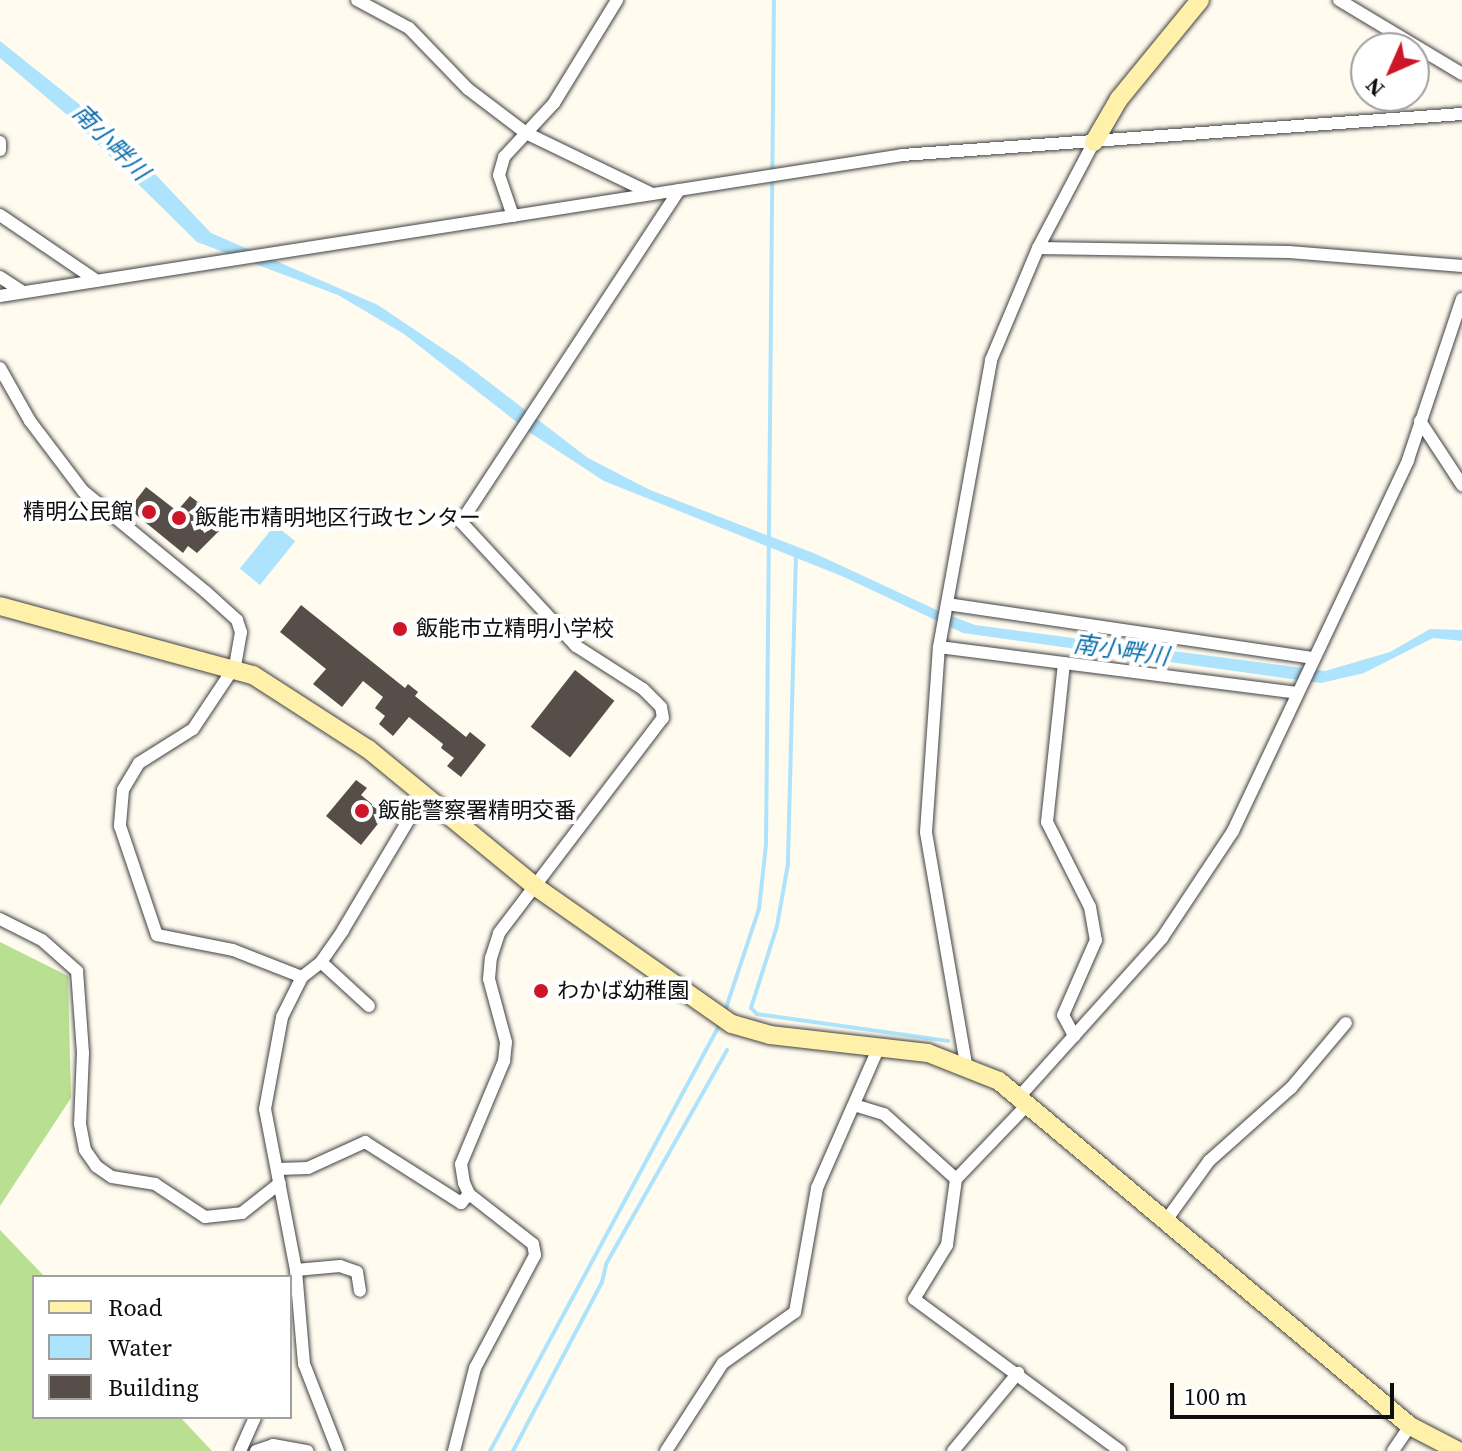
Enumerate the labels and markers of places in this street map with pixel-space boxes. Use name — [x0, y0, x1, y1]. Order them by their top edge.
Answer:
place label: 精明公民館 — [23, 499, 133, 525]
marker: 精明公民館 — [140, 503, 158, 521]
place label: 飯能市精明地区行政センター — [195, 505, 481, 531]
marker: 飯能市精明地区行政センター — [170, 509, 188, 527]
place label: 飯能市立精明小学校 — [416, 616, 614, 642]
marker: 飯能市立精明小学校 — [391, 620, 409, 638]
place label: 飯能警察署精明交番 — [378, 798, 576, 824]
marker: 飯能警察署精明交番 — [353, 802, 371, 820]
place label: わかば幼稚園 — [557, 978, 689, 1004]
marker: わかば幼稚園 — [532, 982, 550, 1000]

